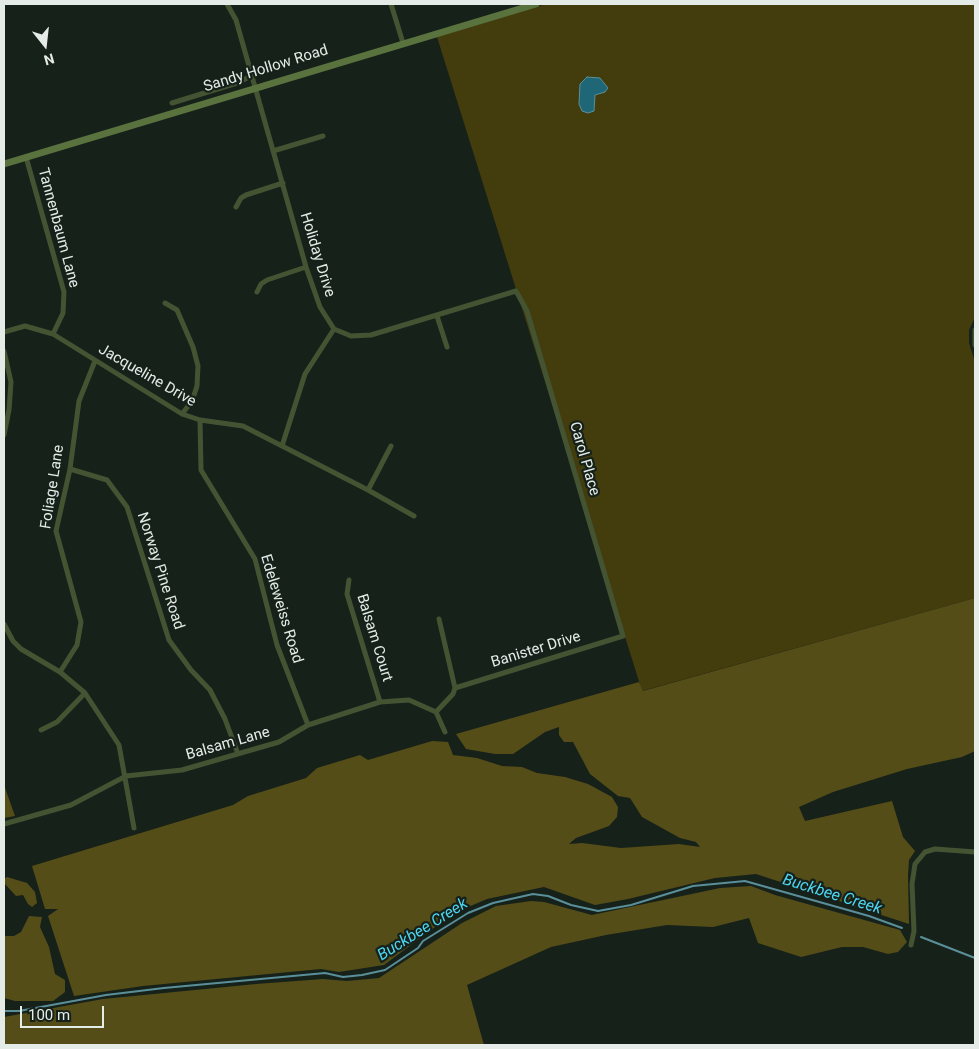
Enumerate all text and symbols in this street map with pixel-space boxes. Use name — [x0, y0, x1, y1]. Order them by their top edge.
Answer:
north arrow — [20, 20, 70, 70]
street label: Sandy Hollow Road — [202, 42, 330, 96]
text: N — [42, 50, 56, 68]
street label: Tannenbaum Lane — [33, 166, 83, 290]
street label: Holiday Drive — [296, 210, 338, 300]
street label: Jacqueline Drive — [95, 341, 199, 411]
street label: Carol Place — [565, 420, 603, 498]
street label: Foliage Lane — [37, 444, 69, 530]
street label: Norway Pine Road — [133, 510, 187, 632]
street label: Edeleweiss Road — [256, 552, 306, 666]
street label: Balsam Court — [352, 592, 396, 684]
street label: Banister Drive — [489, 628, 583, 672]
street label: Balsam Lane — [184, 723, 272, 765]
water label: Buckbee Creek — [780, 871, 884, 919]
water label: Buckbee Creek — [374, 895, 472, 965]
scale bar — [22, 996, 106, 1028]
text: 100 m — [28, 1006, 70, 1024]

